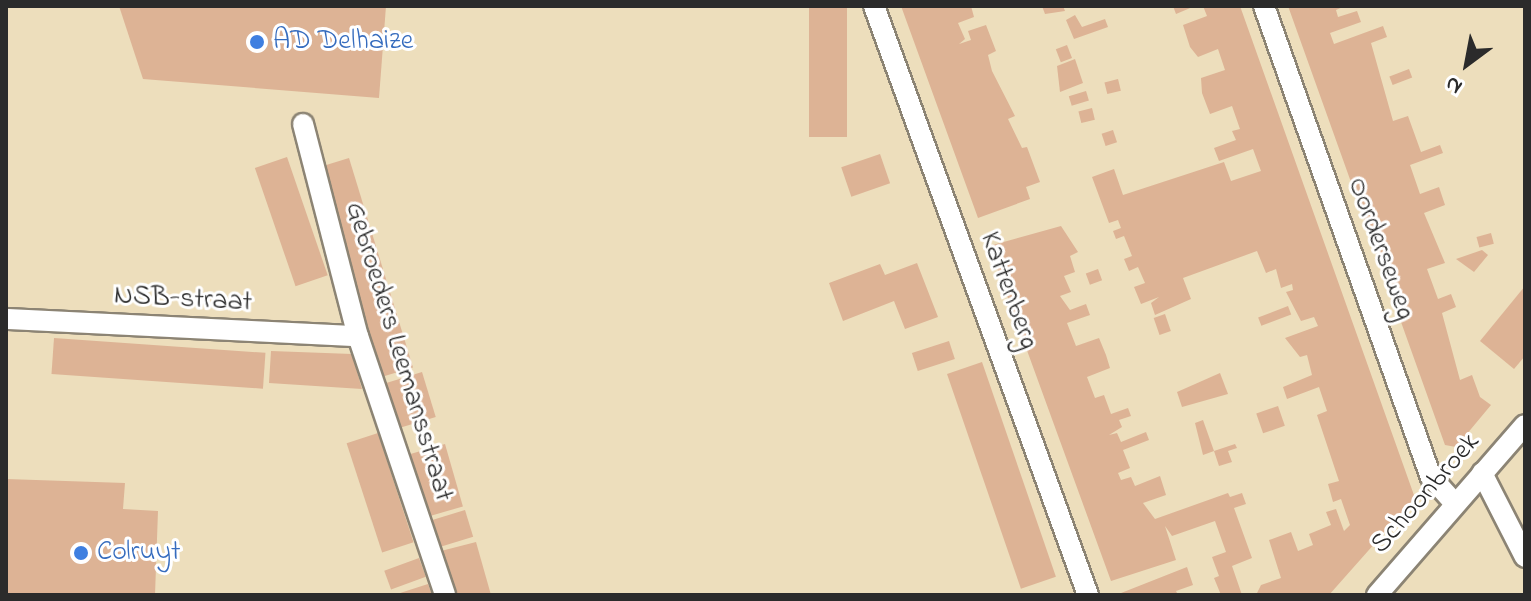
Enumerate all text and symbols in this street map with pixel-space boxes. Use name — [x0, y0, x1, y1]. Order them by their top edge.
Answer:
north arrow — [1427, 24, 1507, 104]
place label: AD Delhaize — [273, 25, 413, 59]
marker: AD Delhaize — [248, 33, 266, 51]
text: N — [1440, 67, 1469, 102]
street label: Oorderseweg — [1339, 173, 1421, 325]
street label: Gebroeders Leemansstraat — [336, 198, 460, 506]
street label: Kattenberg — [971, 228, 1045, 354]
street label: NSB-straat — [113, 280, 253, 320]
street label: Schoonbroek — [1364, 427, 1488, 561]
place label: Colruyt — [97, 536, 180, 570]
marker: Colruyt — [72, 544, 90, 562]

